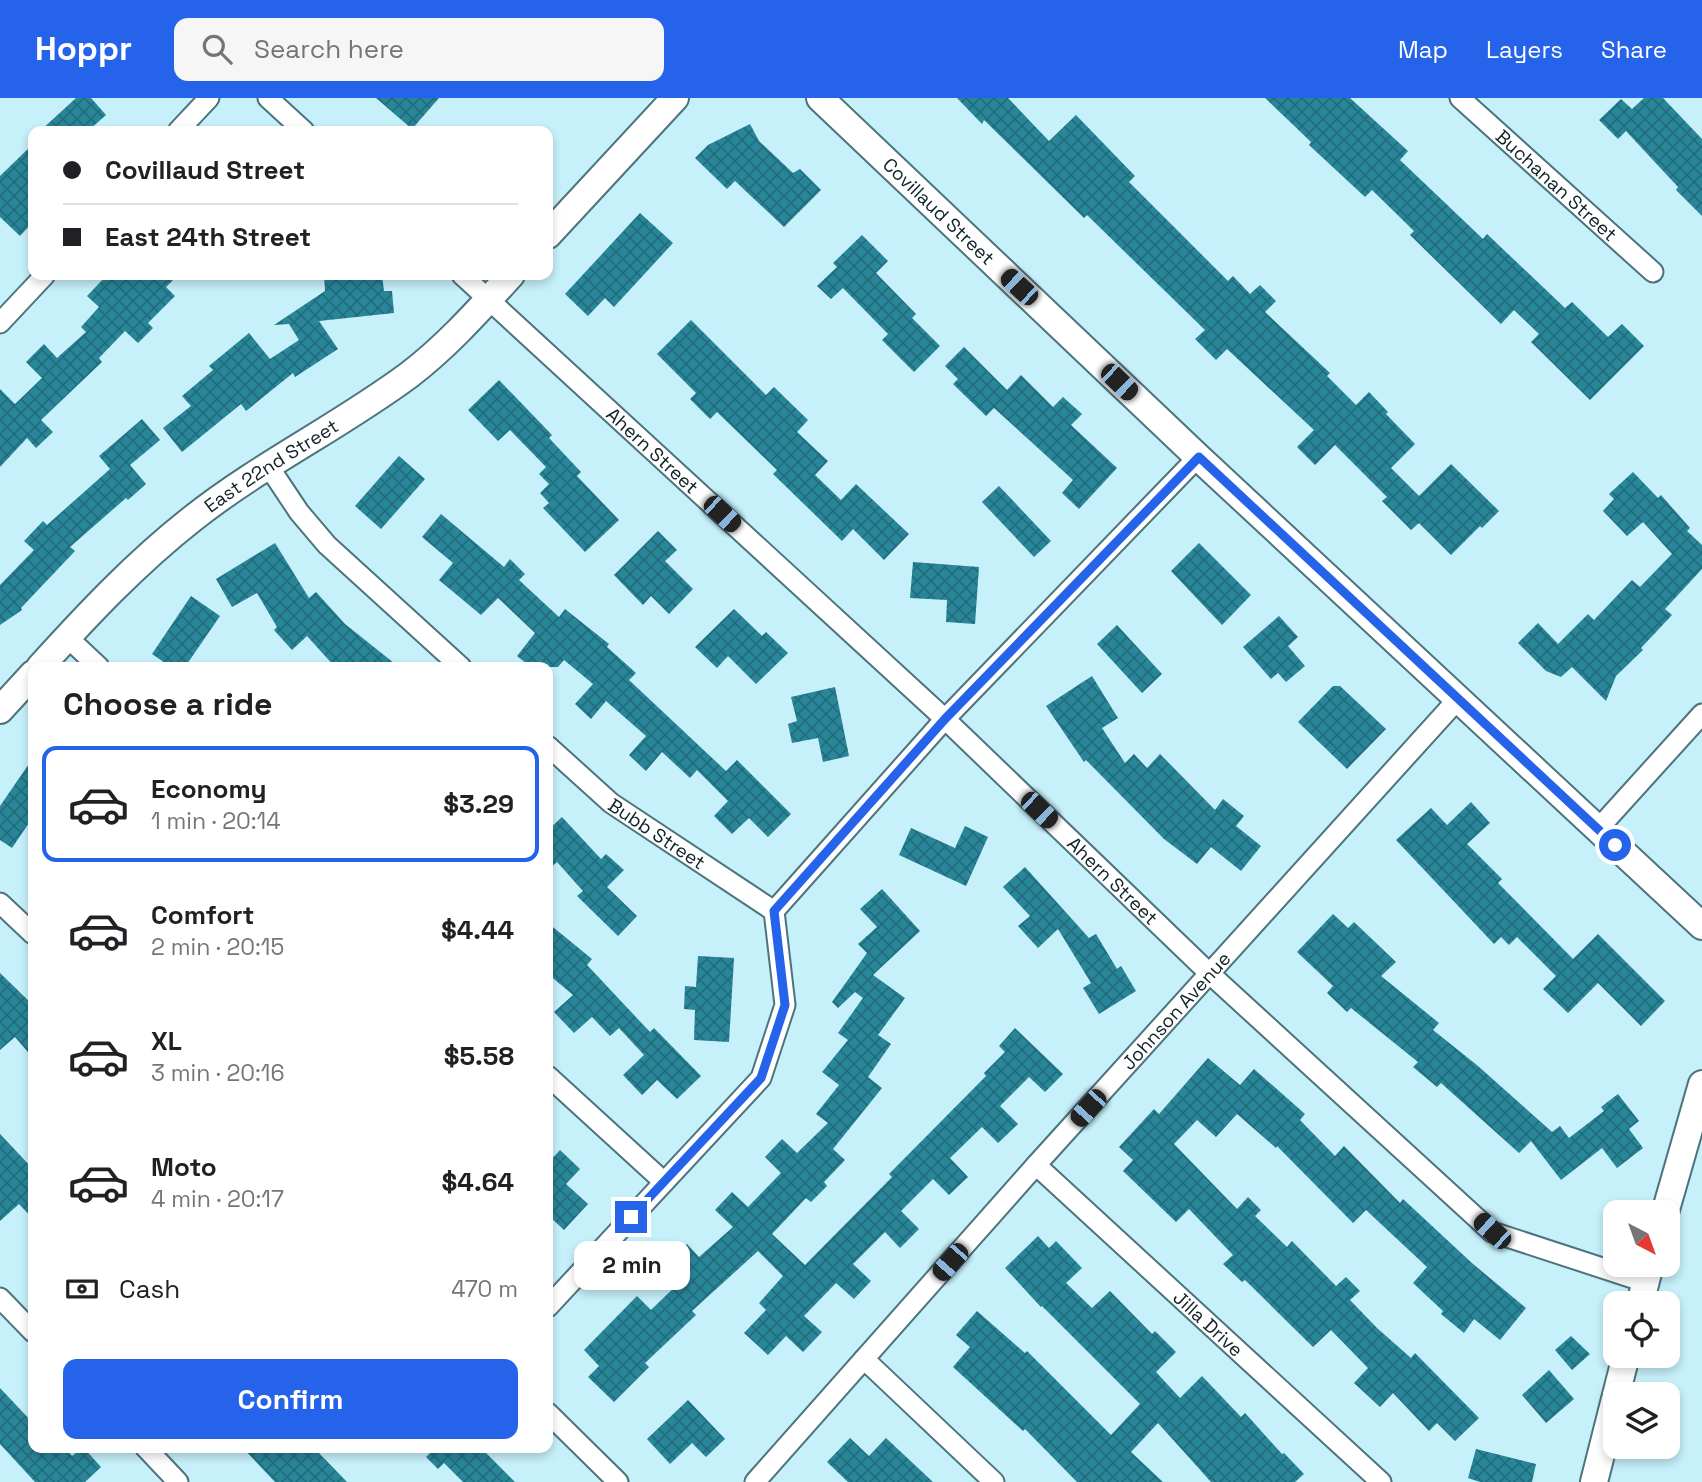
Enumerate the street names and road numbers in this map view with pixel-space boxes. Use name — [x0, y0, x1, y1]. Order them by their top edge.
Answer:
street label: Buchanan Street — [1490, 124, 1622, 247]
street label: Covillaud Street — [877, 152, 1000, 270]
street label: Ahern Street — [601, 402, 704, 499]
street label: East 22nd Street — [199, 414, 343, 518]
street label: Bubb Street — [603, 793, 710, 875]
street label: Ahern Street — [1062, 831, 1163, 930]
street label: Johnson Avenue — [1116, 947, 1236, 1075]
street label: Jilla Drive — [1168, 1285, 1248, 1362]

